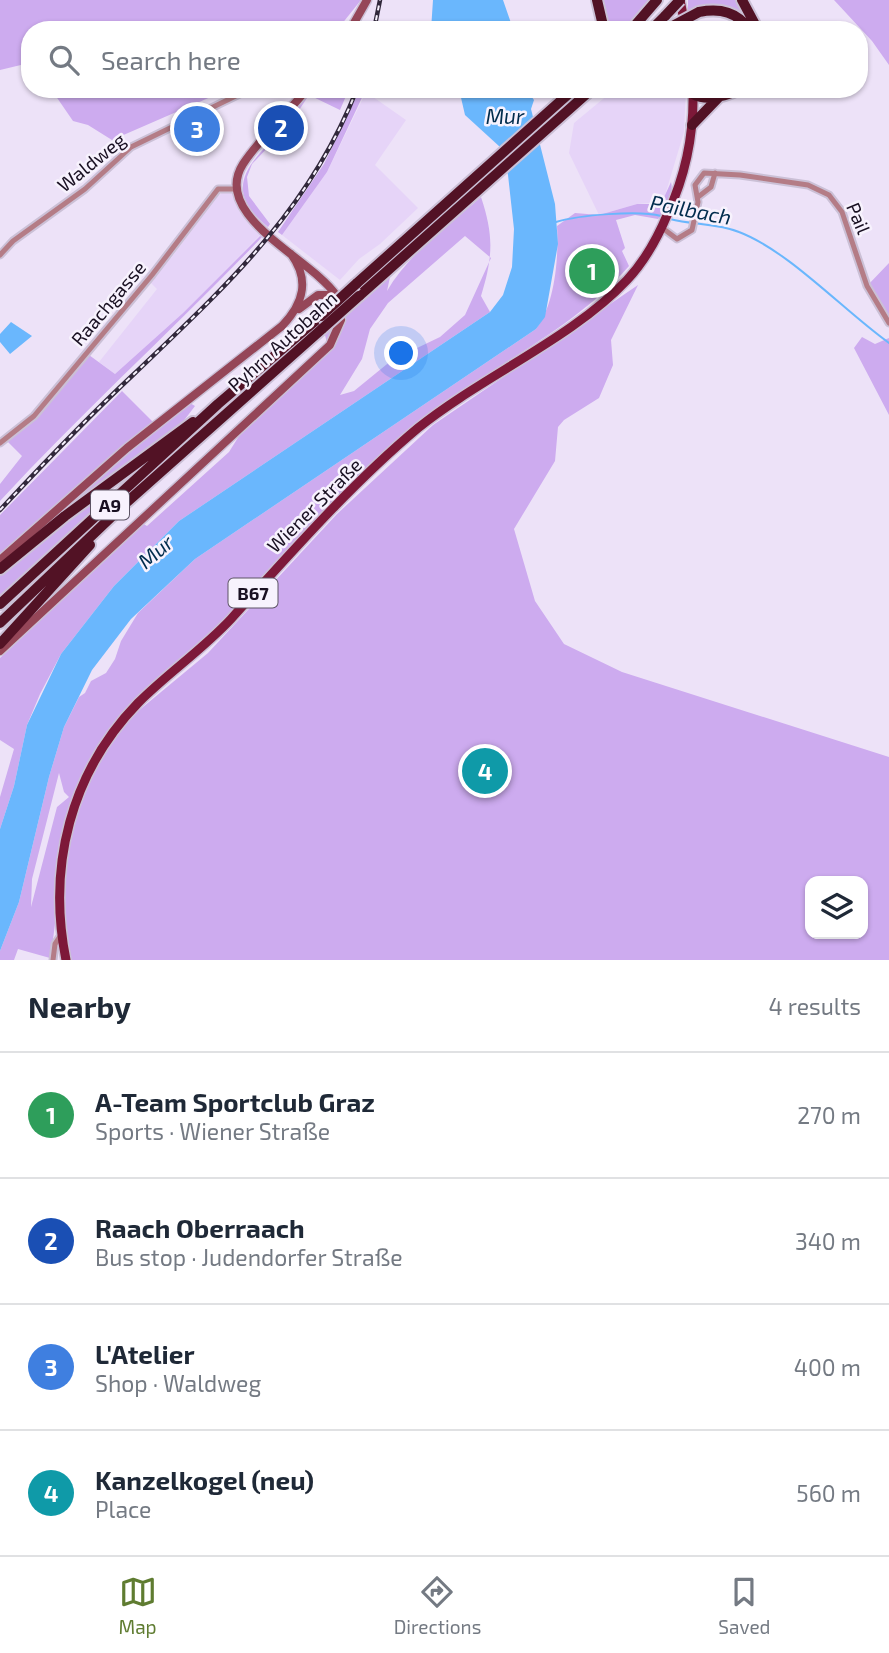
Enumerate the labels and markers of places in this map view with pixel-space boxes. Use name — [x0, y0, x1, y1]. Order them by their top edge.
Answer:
pin: 2 — [258, 102, 304, 154]
pin: 3 — [174, 103, 220, 155]
pin: 1 — [569, 245, 615, 297]
pin: 4 — [462, 745, 508, 797]

